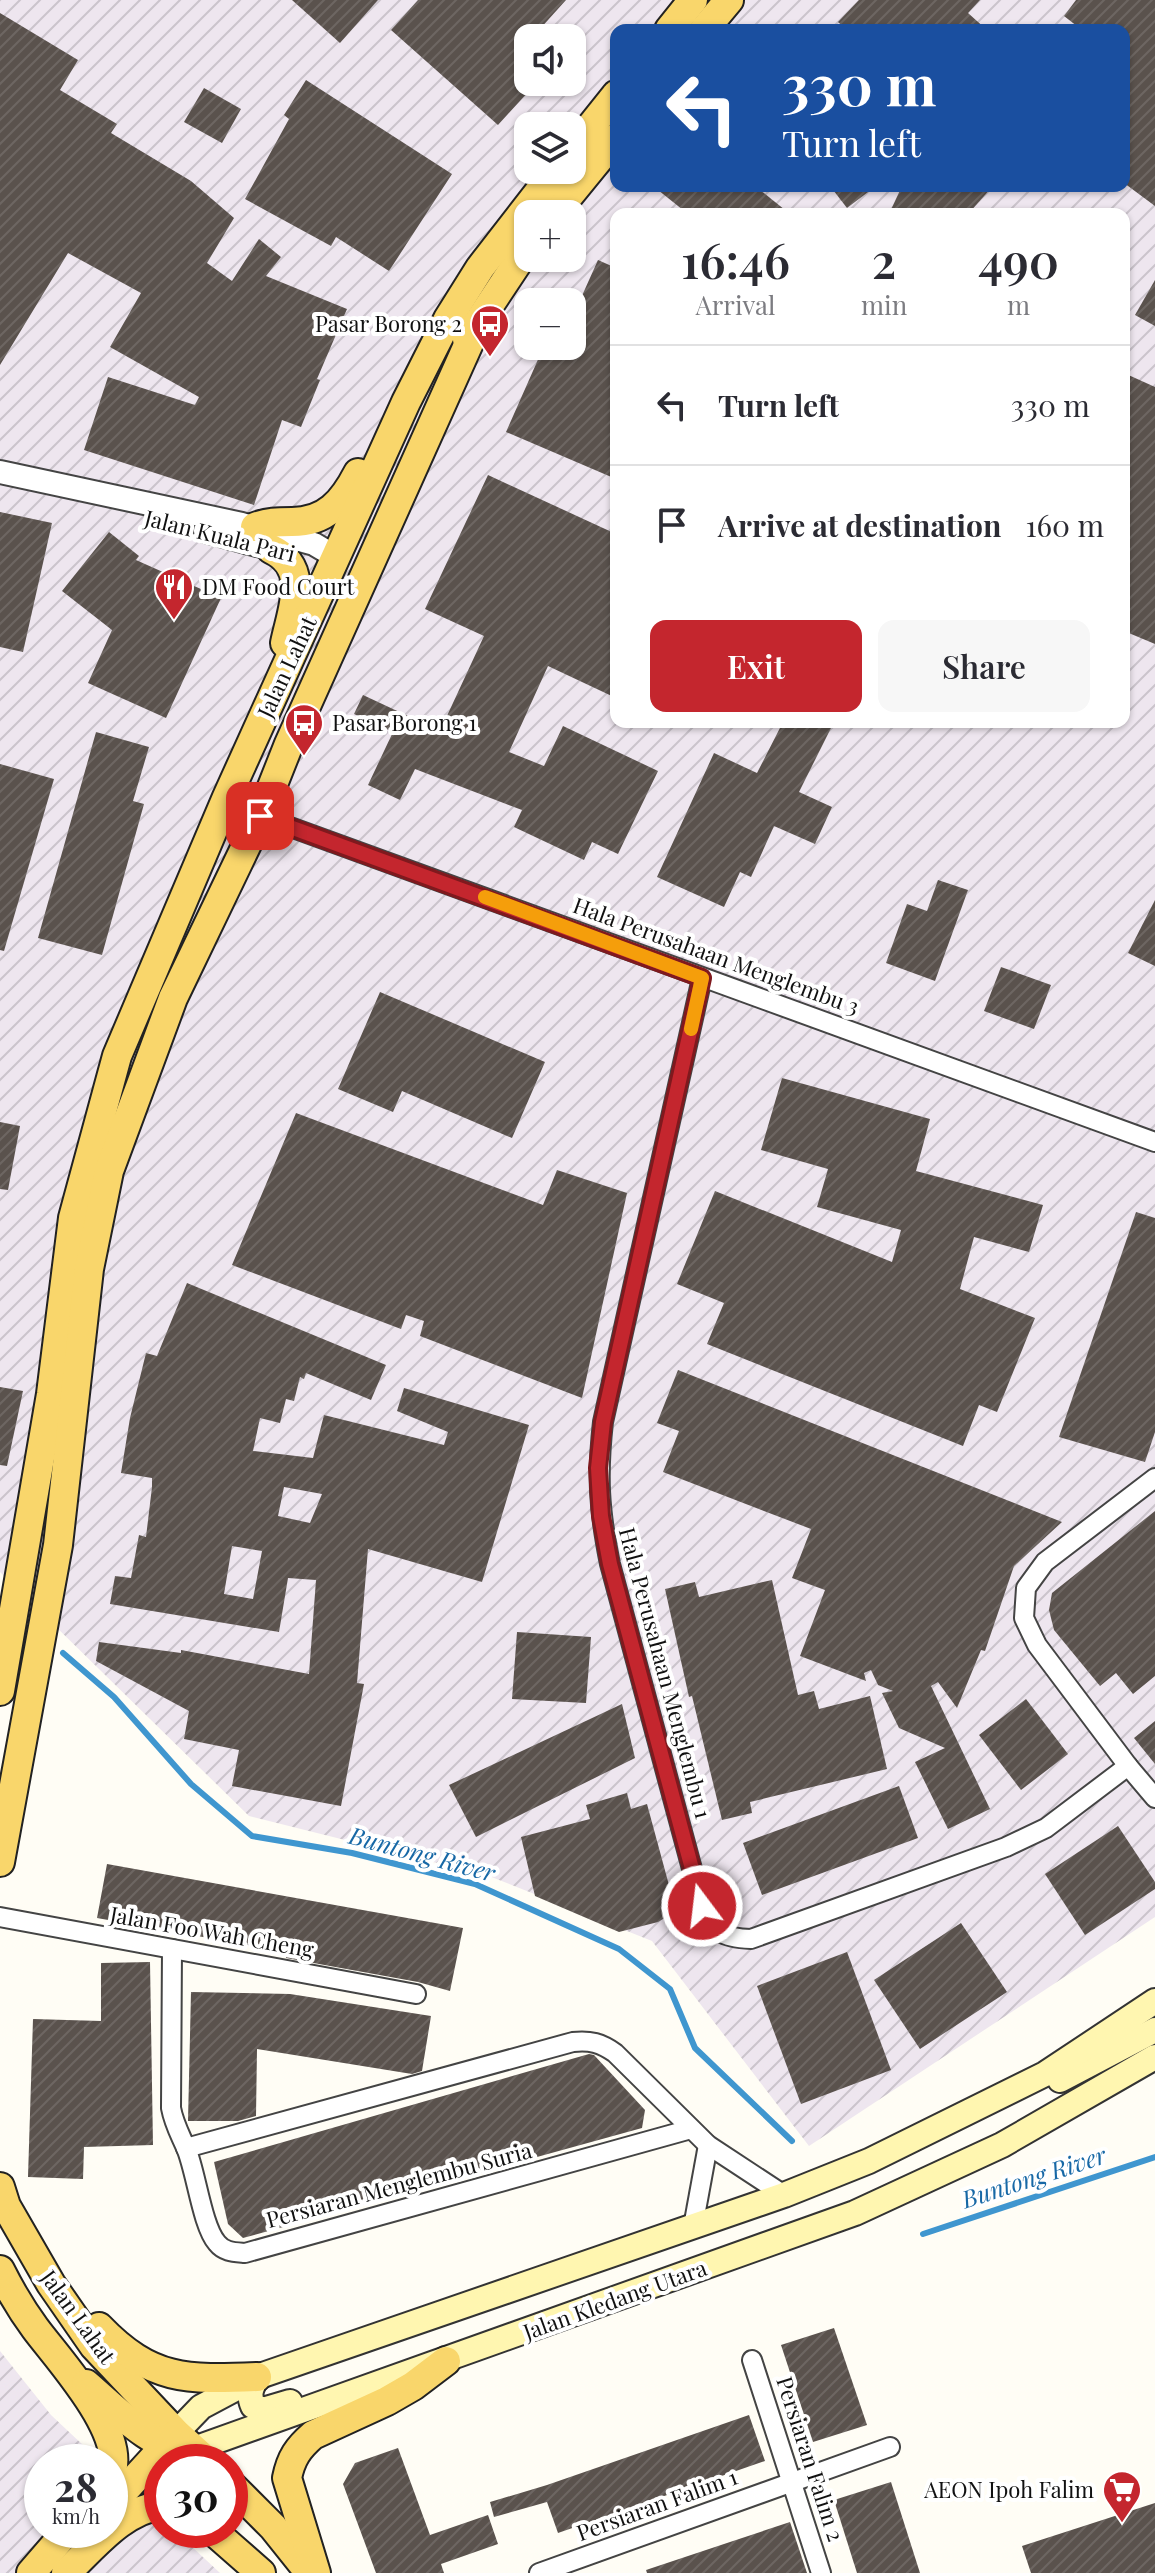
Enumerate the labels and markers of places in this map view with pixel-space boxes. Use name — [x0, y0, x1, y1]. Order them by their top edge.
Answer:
bus stop icon: Pasar Borong 2 — [469, 303, 511, 358]
place label: Pasar Borong 2 — [315, 308, 462, 338]
restaurant icon: DM Food Court — [153, 566, 195, 621]
place label: DM Food Court — [202, 571, 355, 601]
bus stop icon: Pasar Borong 1 — [283, 702, 325, 757]
place label: Pasar Borong 1 — [332, 707, 477, 737]
pin — [226, 782, 294, 850]
supermarket icon: AEON Ipoh Falim — [1101, 2469, 1143, 2524]
place label: AEON Ipoh Falim — [923, 2474, 1094, 2504]

